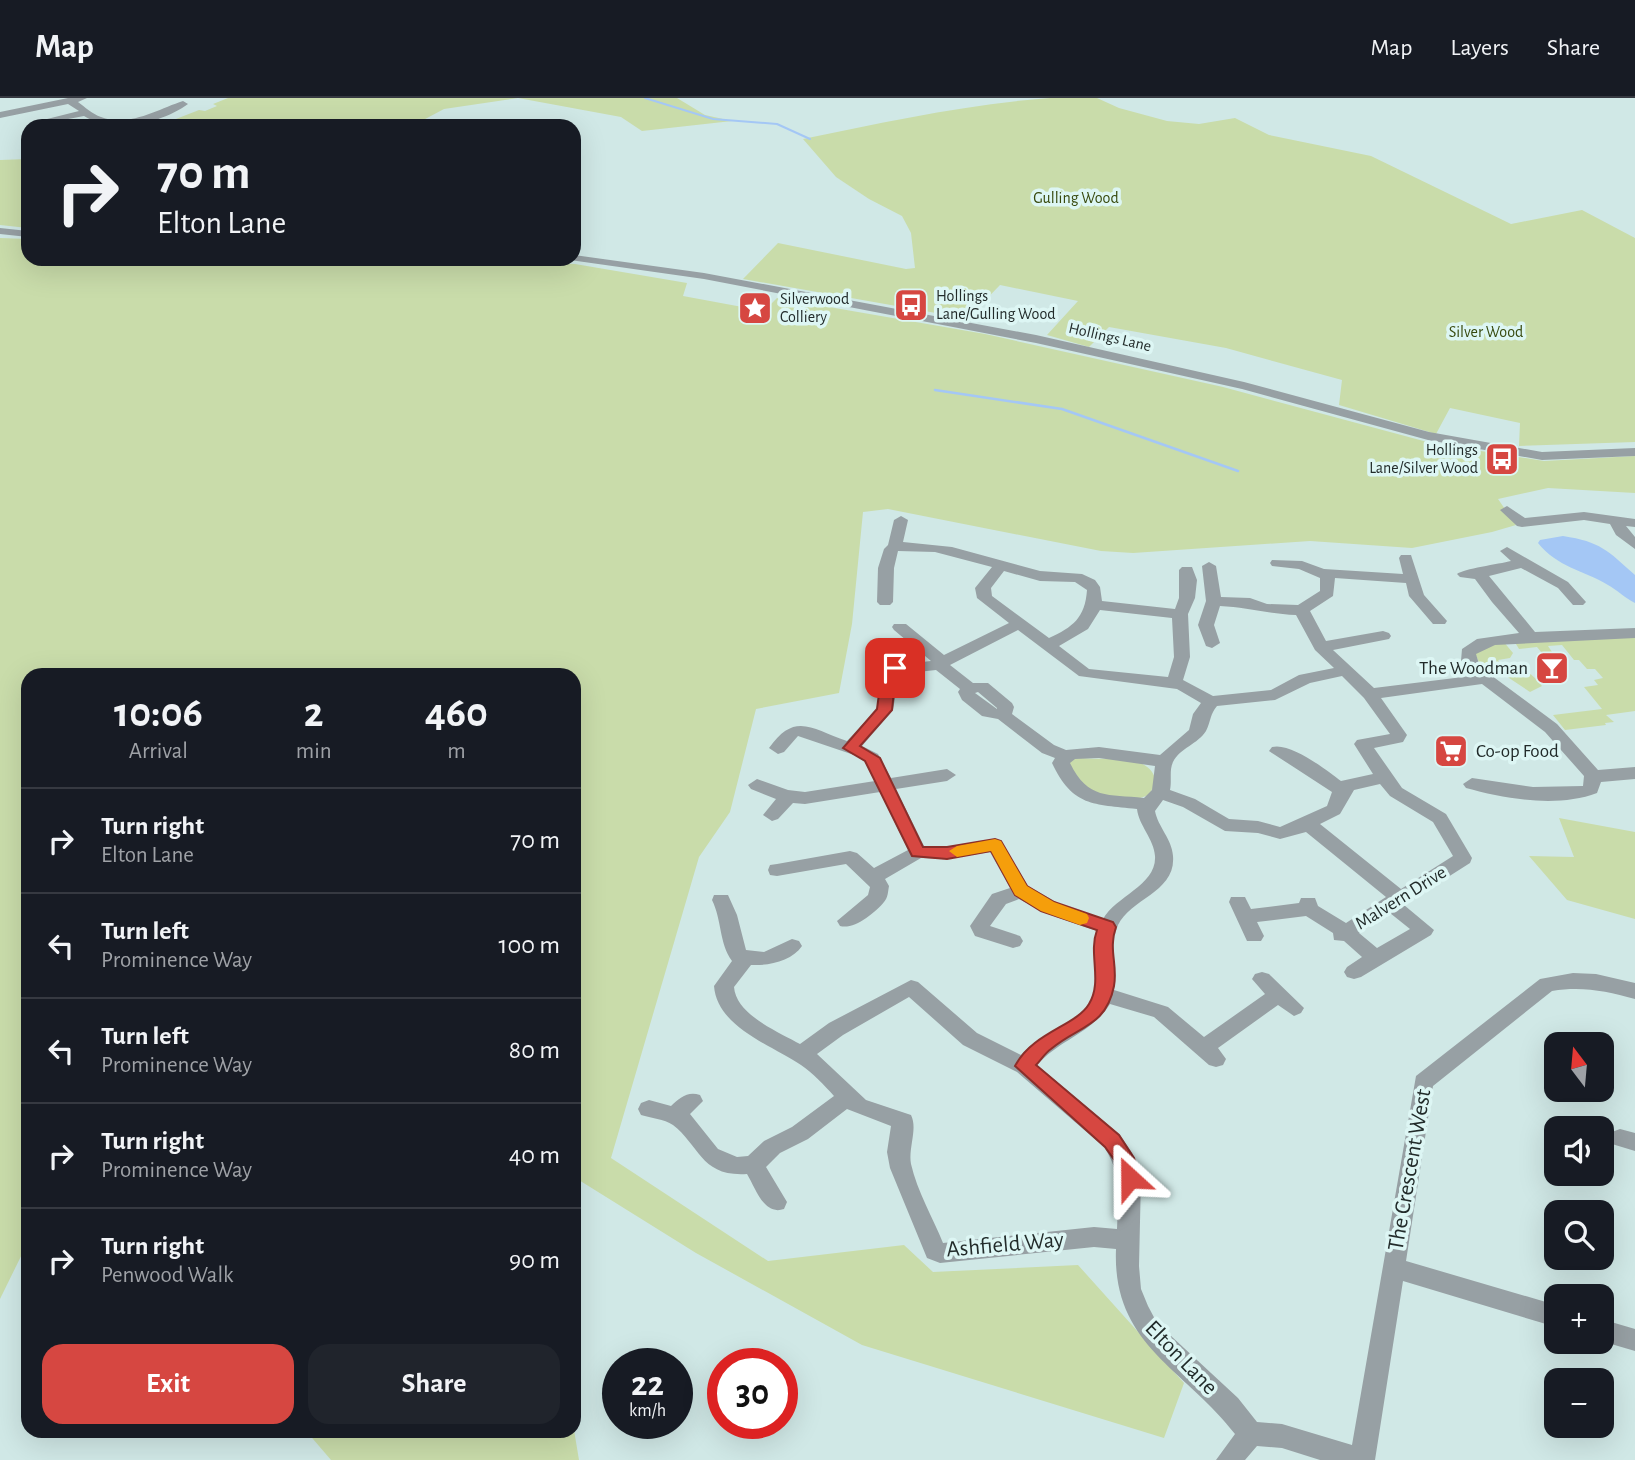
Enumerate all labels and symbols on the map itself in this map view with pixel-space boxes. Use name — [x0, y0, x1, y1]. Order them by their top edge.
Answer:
park label: Gulling Wood — [1033, 190, 1119, 206]
bus stop icon: Hollings Lane/Gulling Wood — [892, 286, 930, 324]
place label: Hollings Lane/Gulling Wood — [936, 288, 1056, 322]
place icon: Silverwood Colliery — [736, 289, 774, 327]
place label: Silverwood Colliery — [780, 291, 849, 326]
street label: Hollings Lane — [1067, 320, 1153, 354]
park label: Silver Wood — [1449, 324, 1523, 340]
bus stop icon: Hollings Lane/Silver Wood — [1483, 440, 1521, 478]
place label: Hollings Lane/Silver Wood — [1369, 442, 1478, 476]
pin — [865, 638, 925, 698]
bar icon: The Woodman — [1533, 649, 1571, 687]
place label: The Woodman — [1419, 659, 1528, 678]
supermarket icon: Co-op Food — [1432, 732, 1470, 770]
place label: Co-op Food — [1476, 742, 1559, 761]
street label: Malvern Drive — [1352, 863, 1450, 933]
north arrow — [1544, 1032, 1614, 1102]
street label: The Crescent West — [1384, 1087, 1436, 1253]
position arrow — [1093, 1141, 1167, 1215]
street label: Ashfield Way — [945, 1228, 1065, 1262]
street label: Elton Lane — [1140, 1317, 1222, 1399]
speed limit sign: 30 — [707, 1348, 798, 1439]

